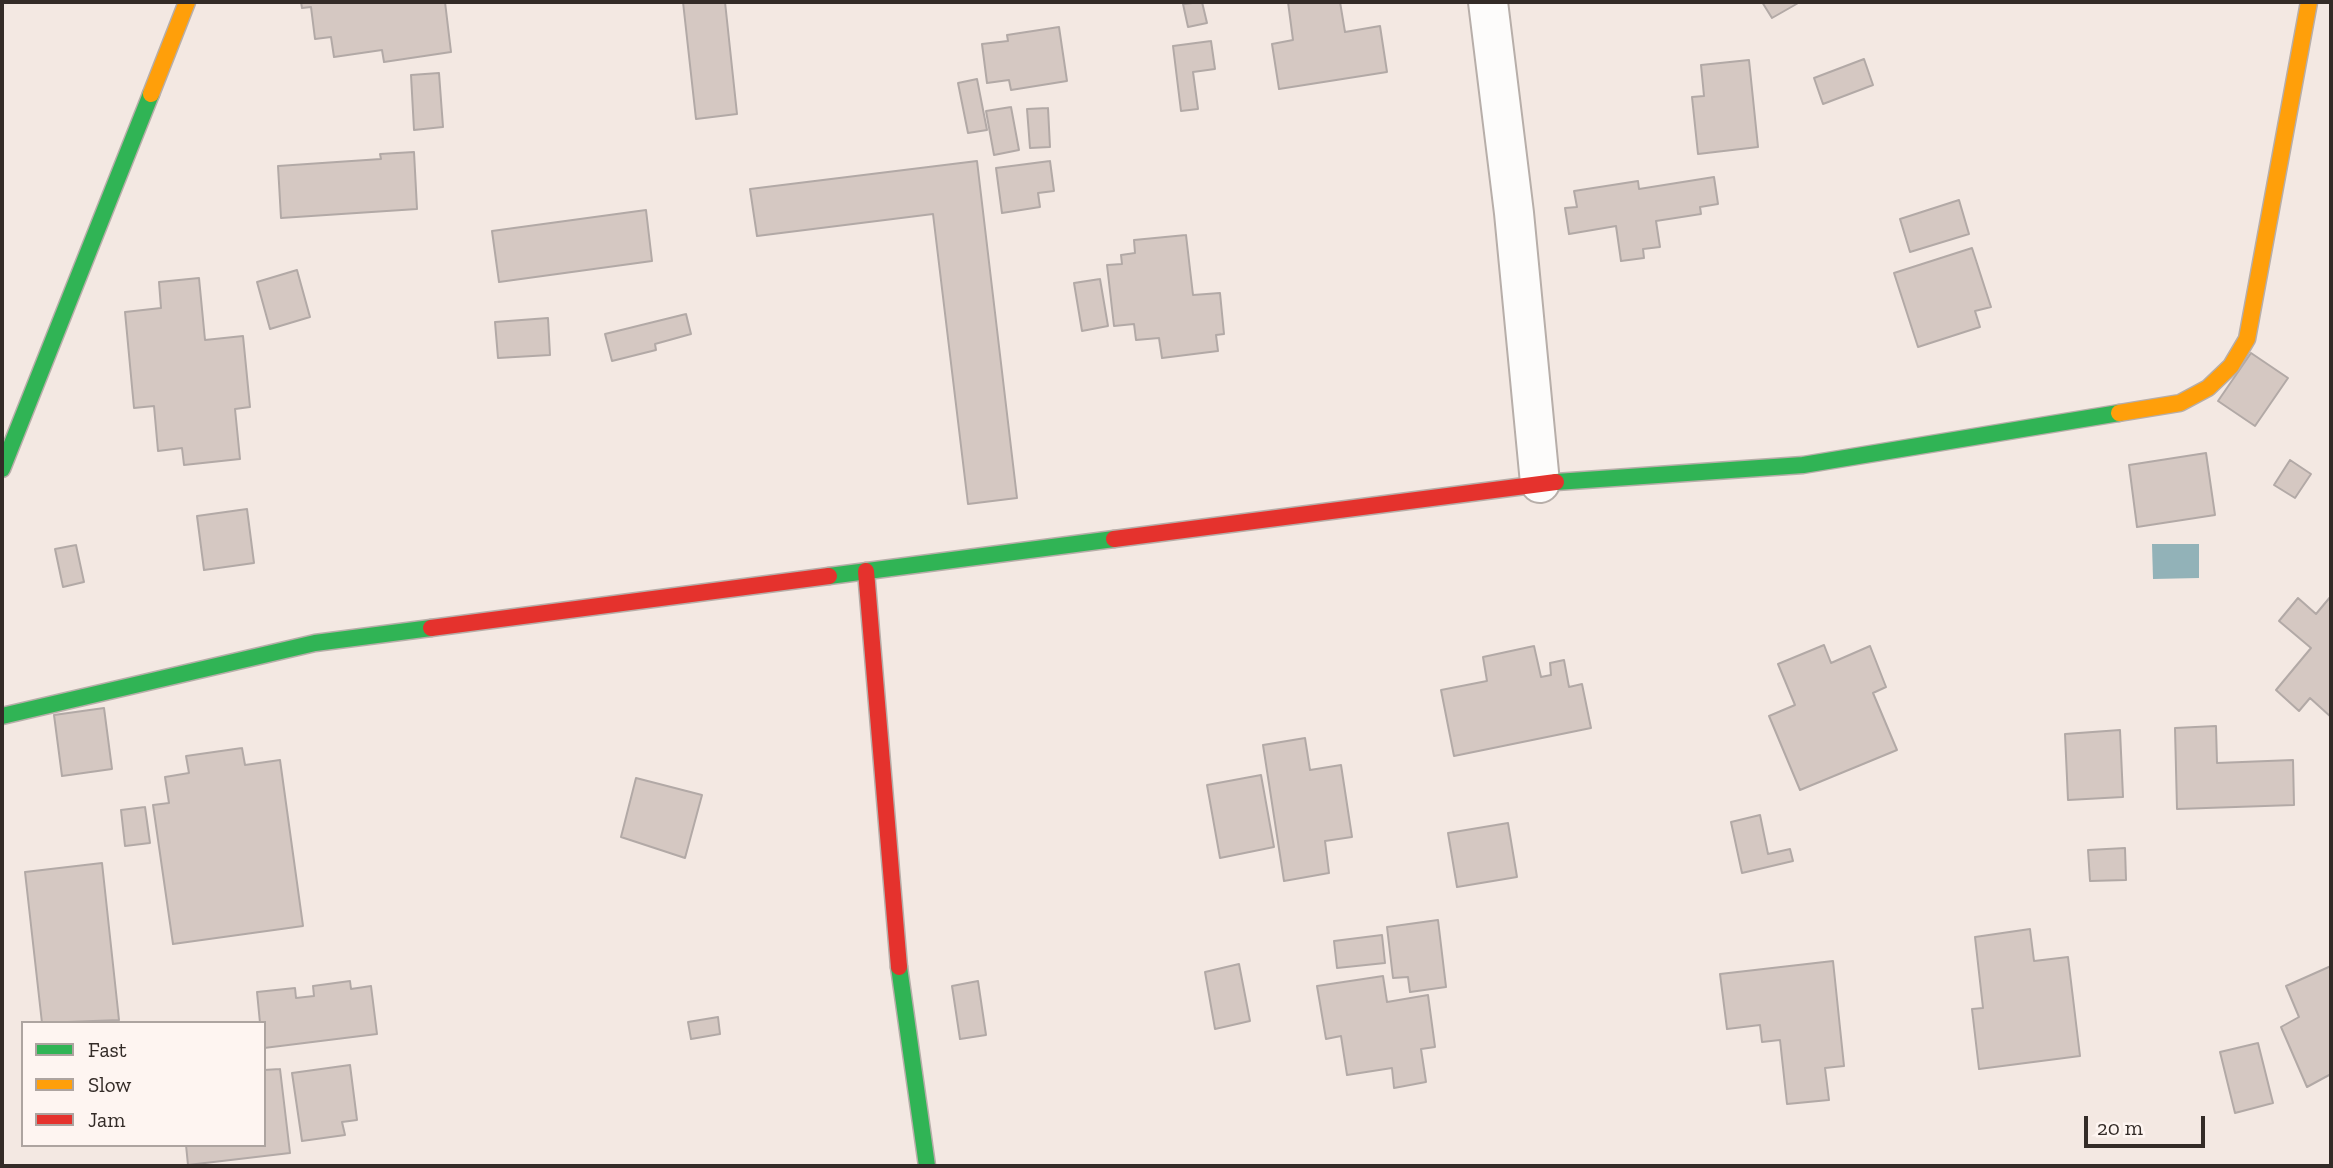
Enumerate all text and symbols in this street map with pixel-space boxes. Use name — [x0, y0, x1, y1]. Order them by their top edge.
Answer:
legend — [21, 1021, 266, 1147]
text: Fast — [88, 1037, 127, 1062]
text: Slow — [88, 1072, 131, 1097]
scale bar — [2088, 1102, 2209, 1146]
text: Jam — [88, 1107, 125, 1132]
text: 20 m — [2097, 1115, 2143, 1140]

